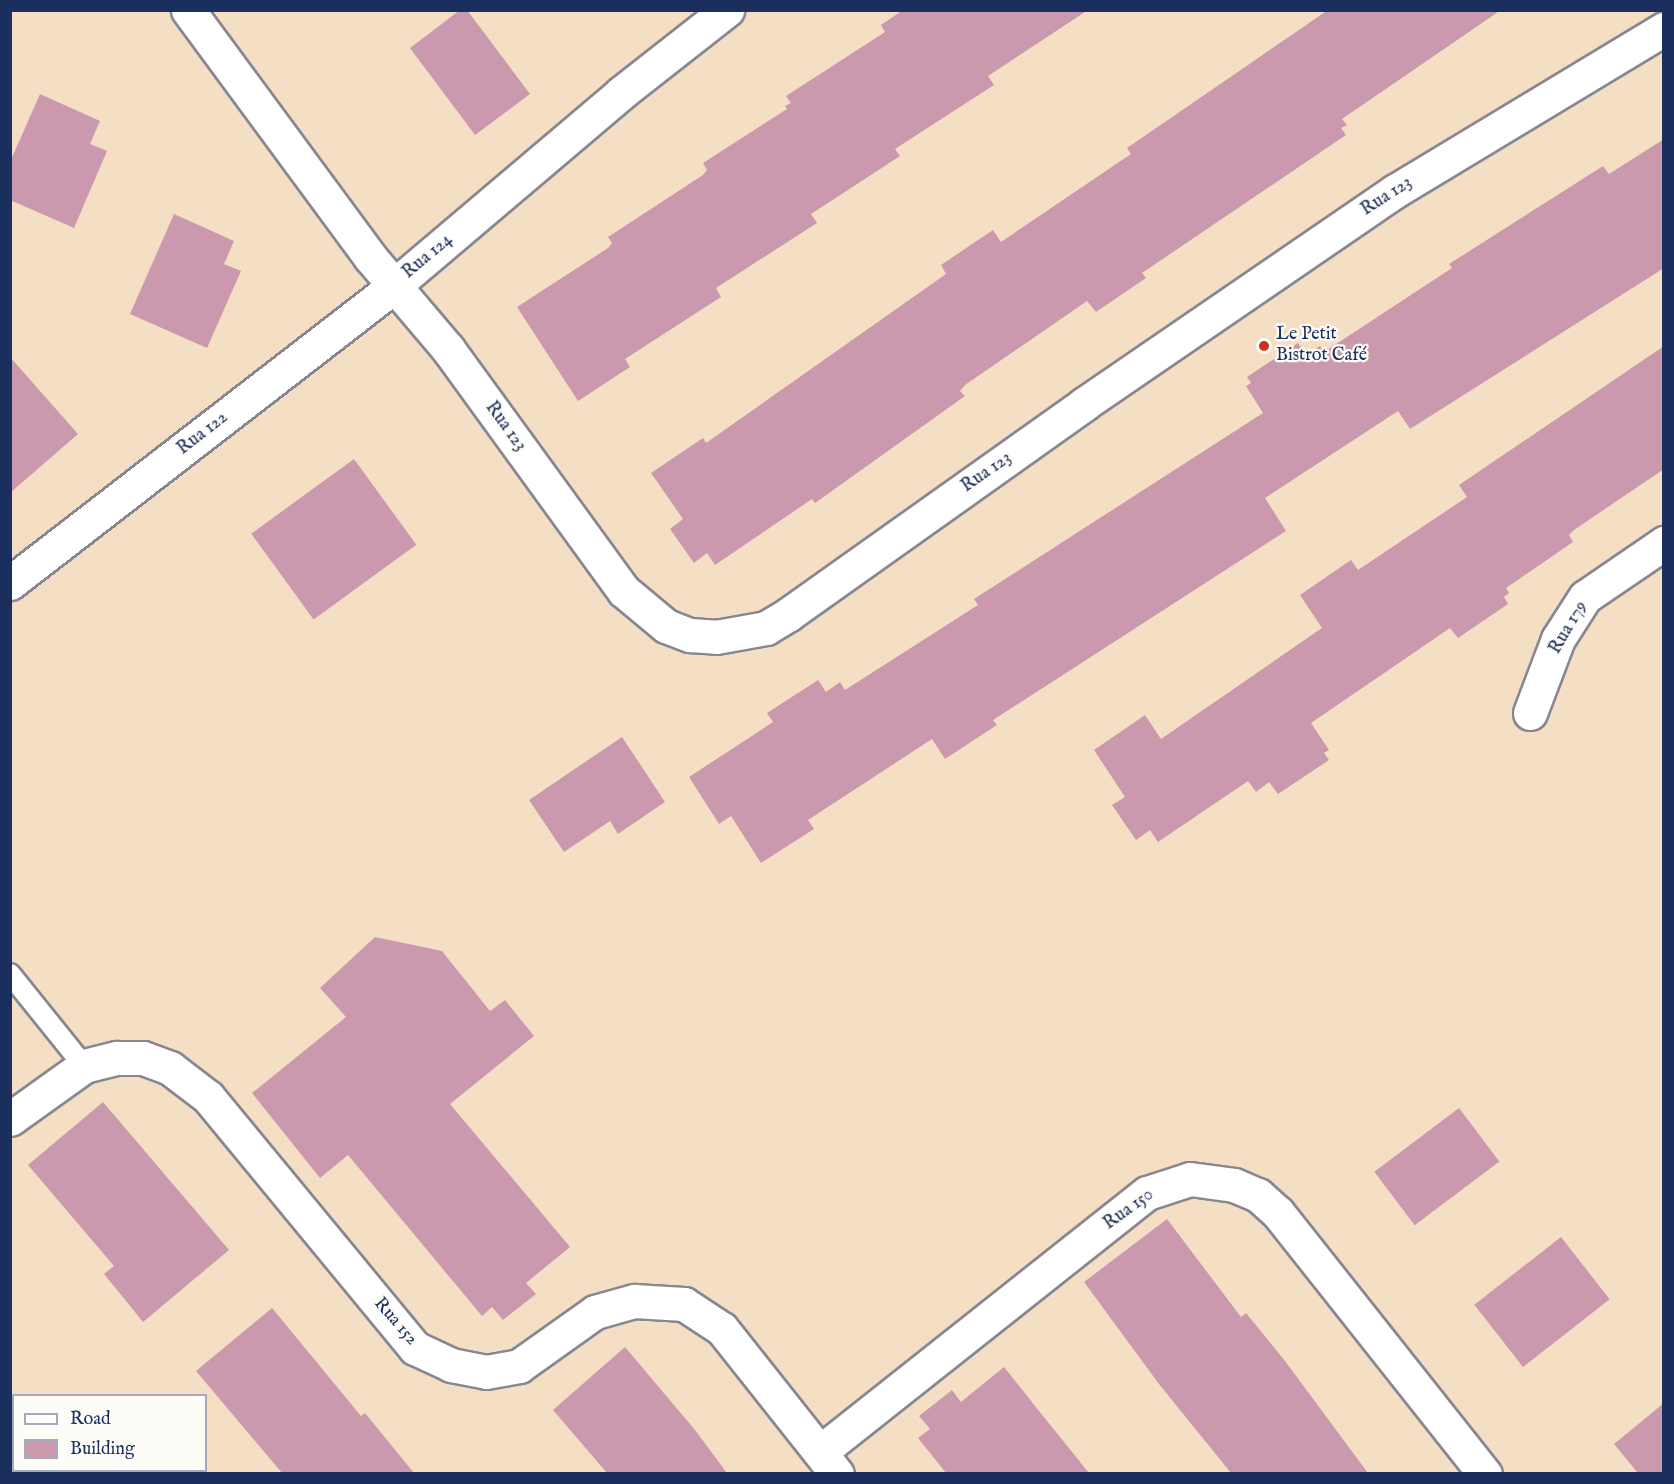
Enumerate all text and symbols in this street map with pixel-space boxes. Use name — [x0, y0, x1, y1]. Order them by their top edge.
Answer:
street label: Rua 123 — [1357, 173, 1417, 221]
street label: Rua 124 — [399, 230, 457, 284]
place label: Le Petit Bistrot Café — [1276, 325, 1367, 368]
marker: Le Petit Bistrot Café — [1257, 339, 1271, 353]
street label: Rua 123 — [480, 398, 530, 456]
street label: Rua 122 — [173, 408, 233, 460]
street label: Rua 123 — [958, 448, 1016, 498]
street label: Rua 179 — [1545, 598, 1593, 658]
street label: Rua 150 — [1100, 1185, 1158, 1235]
street label: Rua 152 — [368, 1294, 422, 1350]
legend — [12, 1394, 207, 1472]
text: Road — [70, 1408, 111, 1431]
text: Building — [70, 1438, 135, 1461]

